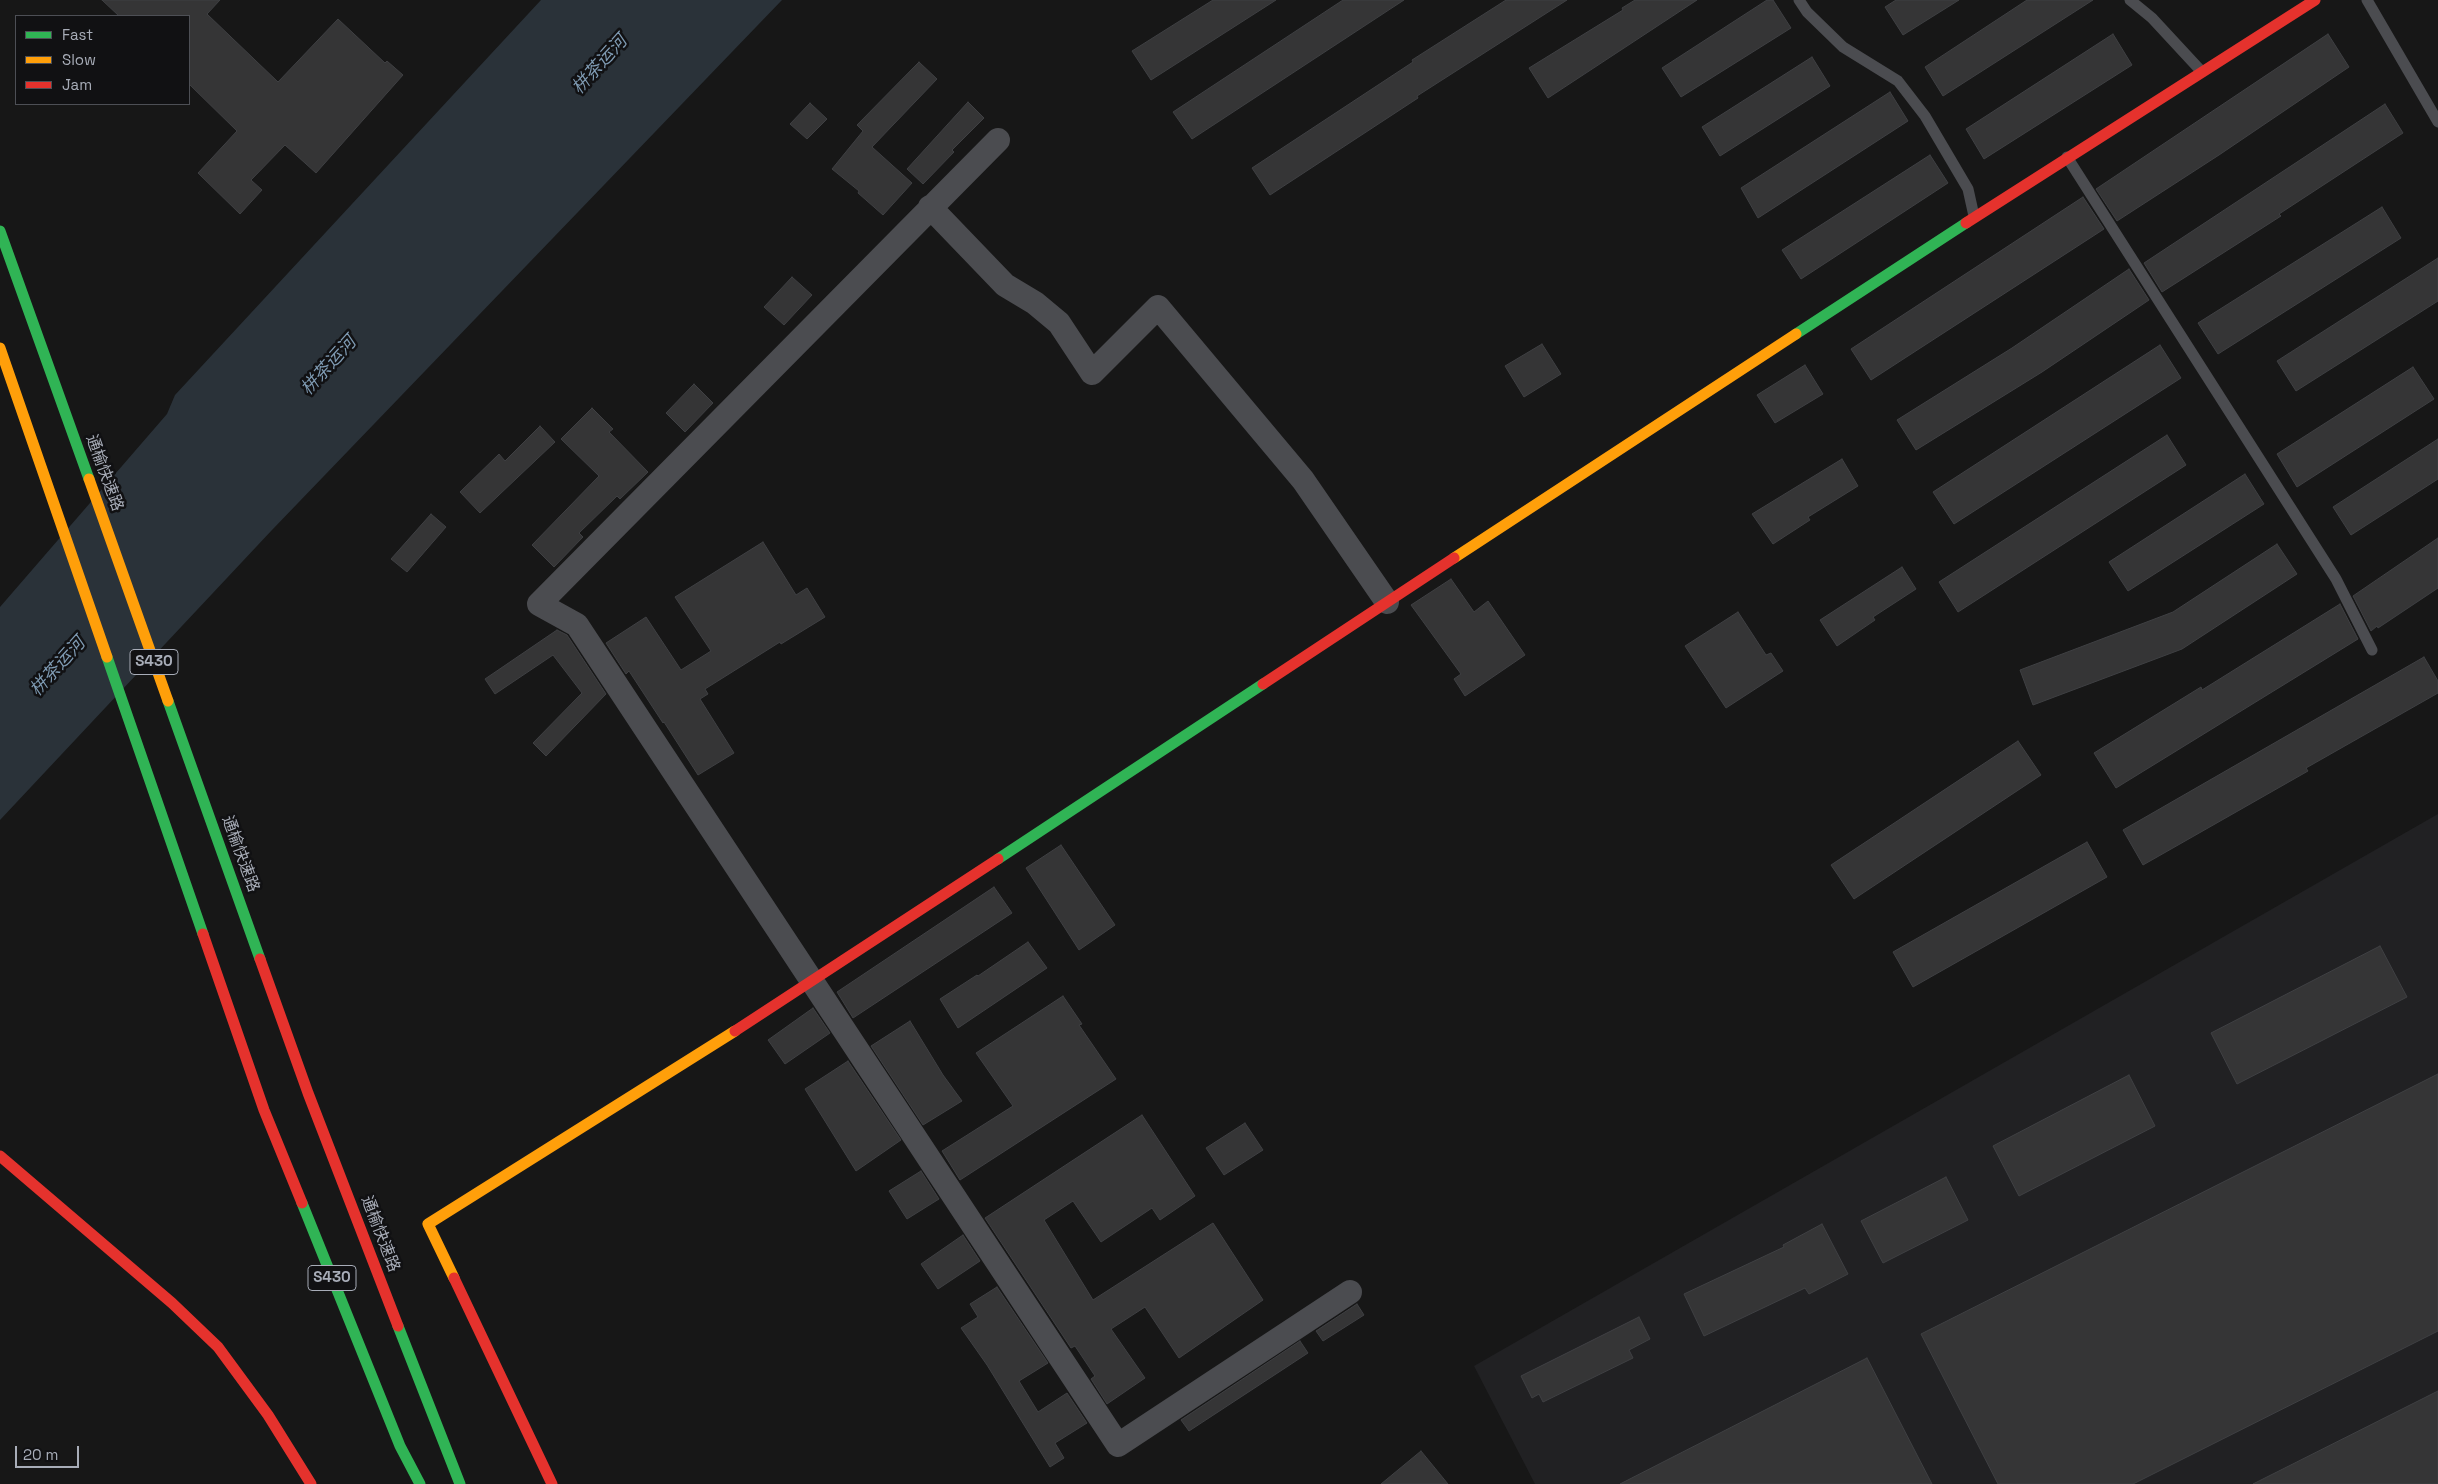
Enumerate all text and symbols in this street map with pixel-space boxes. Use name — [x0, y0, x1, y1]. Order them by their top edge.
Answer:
legend — [15, 15, 190, 105]
text: Fast — [62, 25, 93, 44]
water label: 栟茶运河 — [568, 31, 632, 99]
text: Slow — [62, 50, 96, 69]
text: Jam — [62, 75, 92, 94]
water label: 栟茶运河 — [297, 332, 361, 400]
street label: 通榆快速路 — [81, 432, 127, 514]
water label: 栟茶运河 — [26, 633, 90, 701]
road number: S430 — [130, 650, 178, 674]
street label: 通榆快速路 — [217, 813, 263, 895]
street label: 通榆快速路 — [357, 1193, 403, 1275]
road number: S430 — [308, 1266, 356, 1290]
scale bar — [18, 1436, 81, 1468]
text: 20 m — [23, 1445, 58, 1464]

